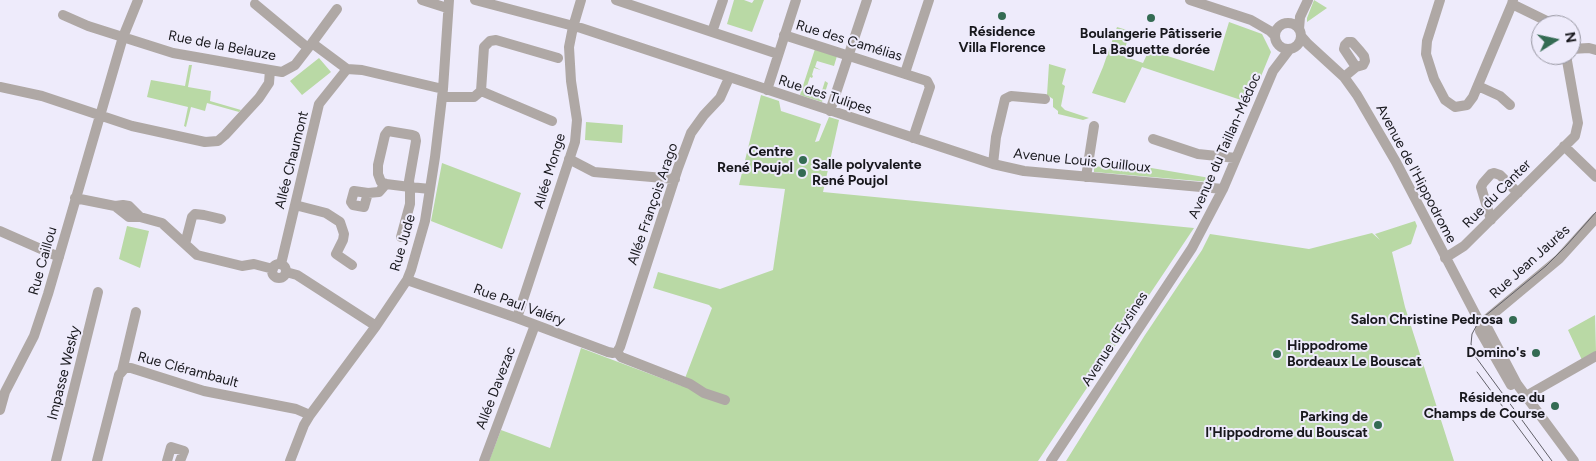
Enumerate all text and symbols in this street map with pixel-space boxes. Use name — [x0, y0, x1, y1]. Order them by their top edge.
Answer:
marker: Résidence Villa Florence — [996, 10, 1008, 22]
marker: Boulangerie Pâtisserie La Baguette dorée — [1145, 12, 1157, 24]
north arrow — [1531, 15, 1581, 65]
street label: Rue des Camélias — [794, 17, 904, 65]
place label: Résidence Villa Florence — [958, 24, 1046, 56]
place label: Boulangerie Pâtisserie La Baguette dorée — [1080, 26, 1222, 58]
street label: Rue de la Belauze — [167, 27, 277, 65]
text: N — [1561, 31, 1580, 44]
street label: Avenue du Taillan-Médoc — [1185, 70, 1265, 222]
street label: Rue des Tulipes — [776, 72, 874, 118]
street label: Avenue de l'Hippodrome — [1372, 102, 1460, 246]
street label: Allée Chaumont — [272, 109, 312, 211]
street label: Allée Monge — [531, 131, 569, 211]
street label: Allée François Arago — [624, 141, 682, 267]
place label: Centre René Poujol — [717, 144, 793, 176]
street label: Avenue Louis Guilloux — [1013, 145, 1151, 177]
marker: Centre René Poujol — [797, 154, 809, 166]
street label: Rue du Canter — [1459, 156, 1535, 232]
place label: Salle polyvalente René Poujol — [812, 157, 921, 190]
marker: Salle polyvalente René Poujol — [796, 167, 808, 179]
street label: Rue Jude — [387, 213, 419, 273]
street label: Rue Jean Jaurès — [1486, 222, 1574, 302]
street label: Rue Caillou — [25, 225, 61, 297]
street label: Rue Paul Valéry — [471, 281, 567, 329]
street label: Avenue d'Eysines — [1078, 289, 1152, 389]
place label: Salon Christine Pedrosa — [1350, 312, 1503, 328]
marker: Salon Christine Pedrosa — [1507, 314, 1519, 326]
street label: Impasse Wesky — [44, 324, 84, 422]
place label: Hippodrome Bordeaux Le Bouscat — [1287, 338, 1422, 371]
street label: Allée Davezac — [472, 344, 520, 432]
place label: Domino's — [1466, 345, 1526, 361]
marker: Domino's — [1530, 347, 1542, 359]
street label: Rue Clérambault — [136, 348, 240, 392]
marker: Hippodrome Bordeaux Le Bouscat — [1271, 348, 1283, 360]
place label: Résidence du Champs de Course — [1424, 390, 1545, 422]
marker: Résidence du Champs de Course — [1549, 400, 1561, 412]
place label: Parking de l'Hippodrome du Bouscat — [1205, 409, 1368, 442]
marker: Parking de l'Hippodrome du Bouscat — [1372, 419, 1384, 431]

